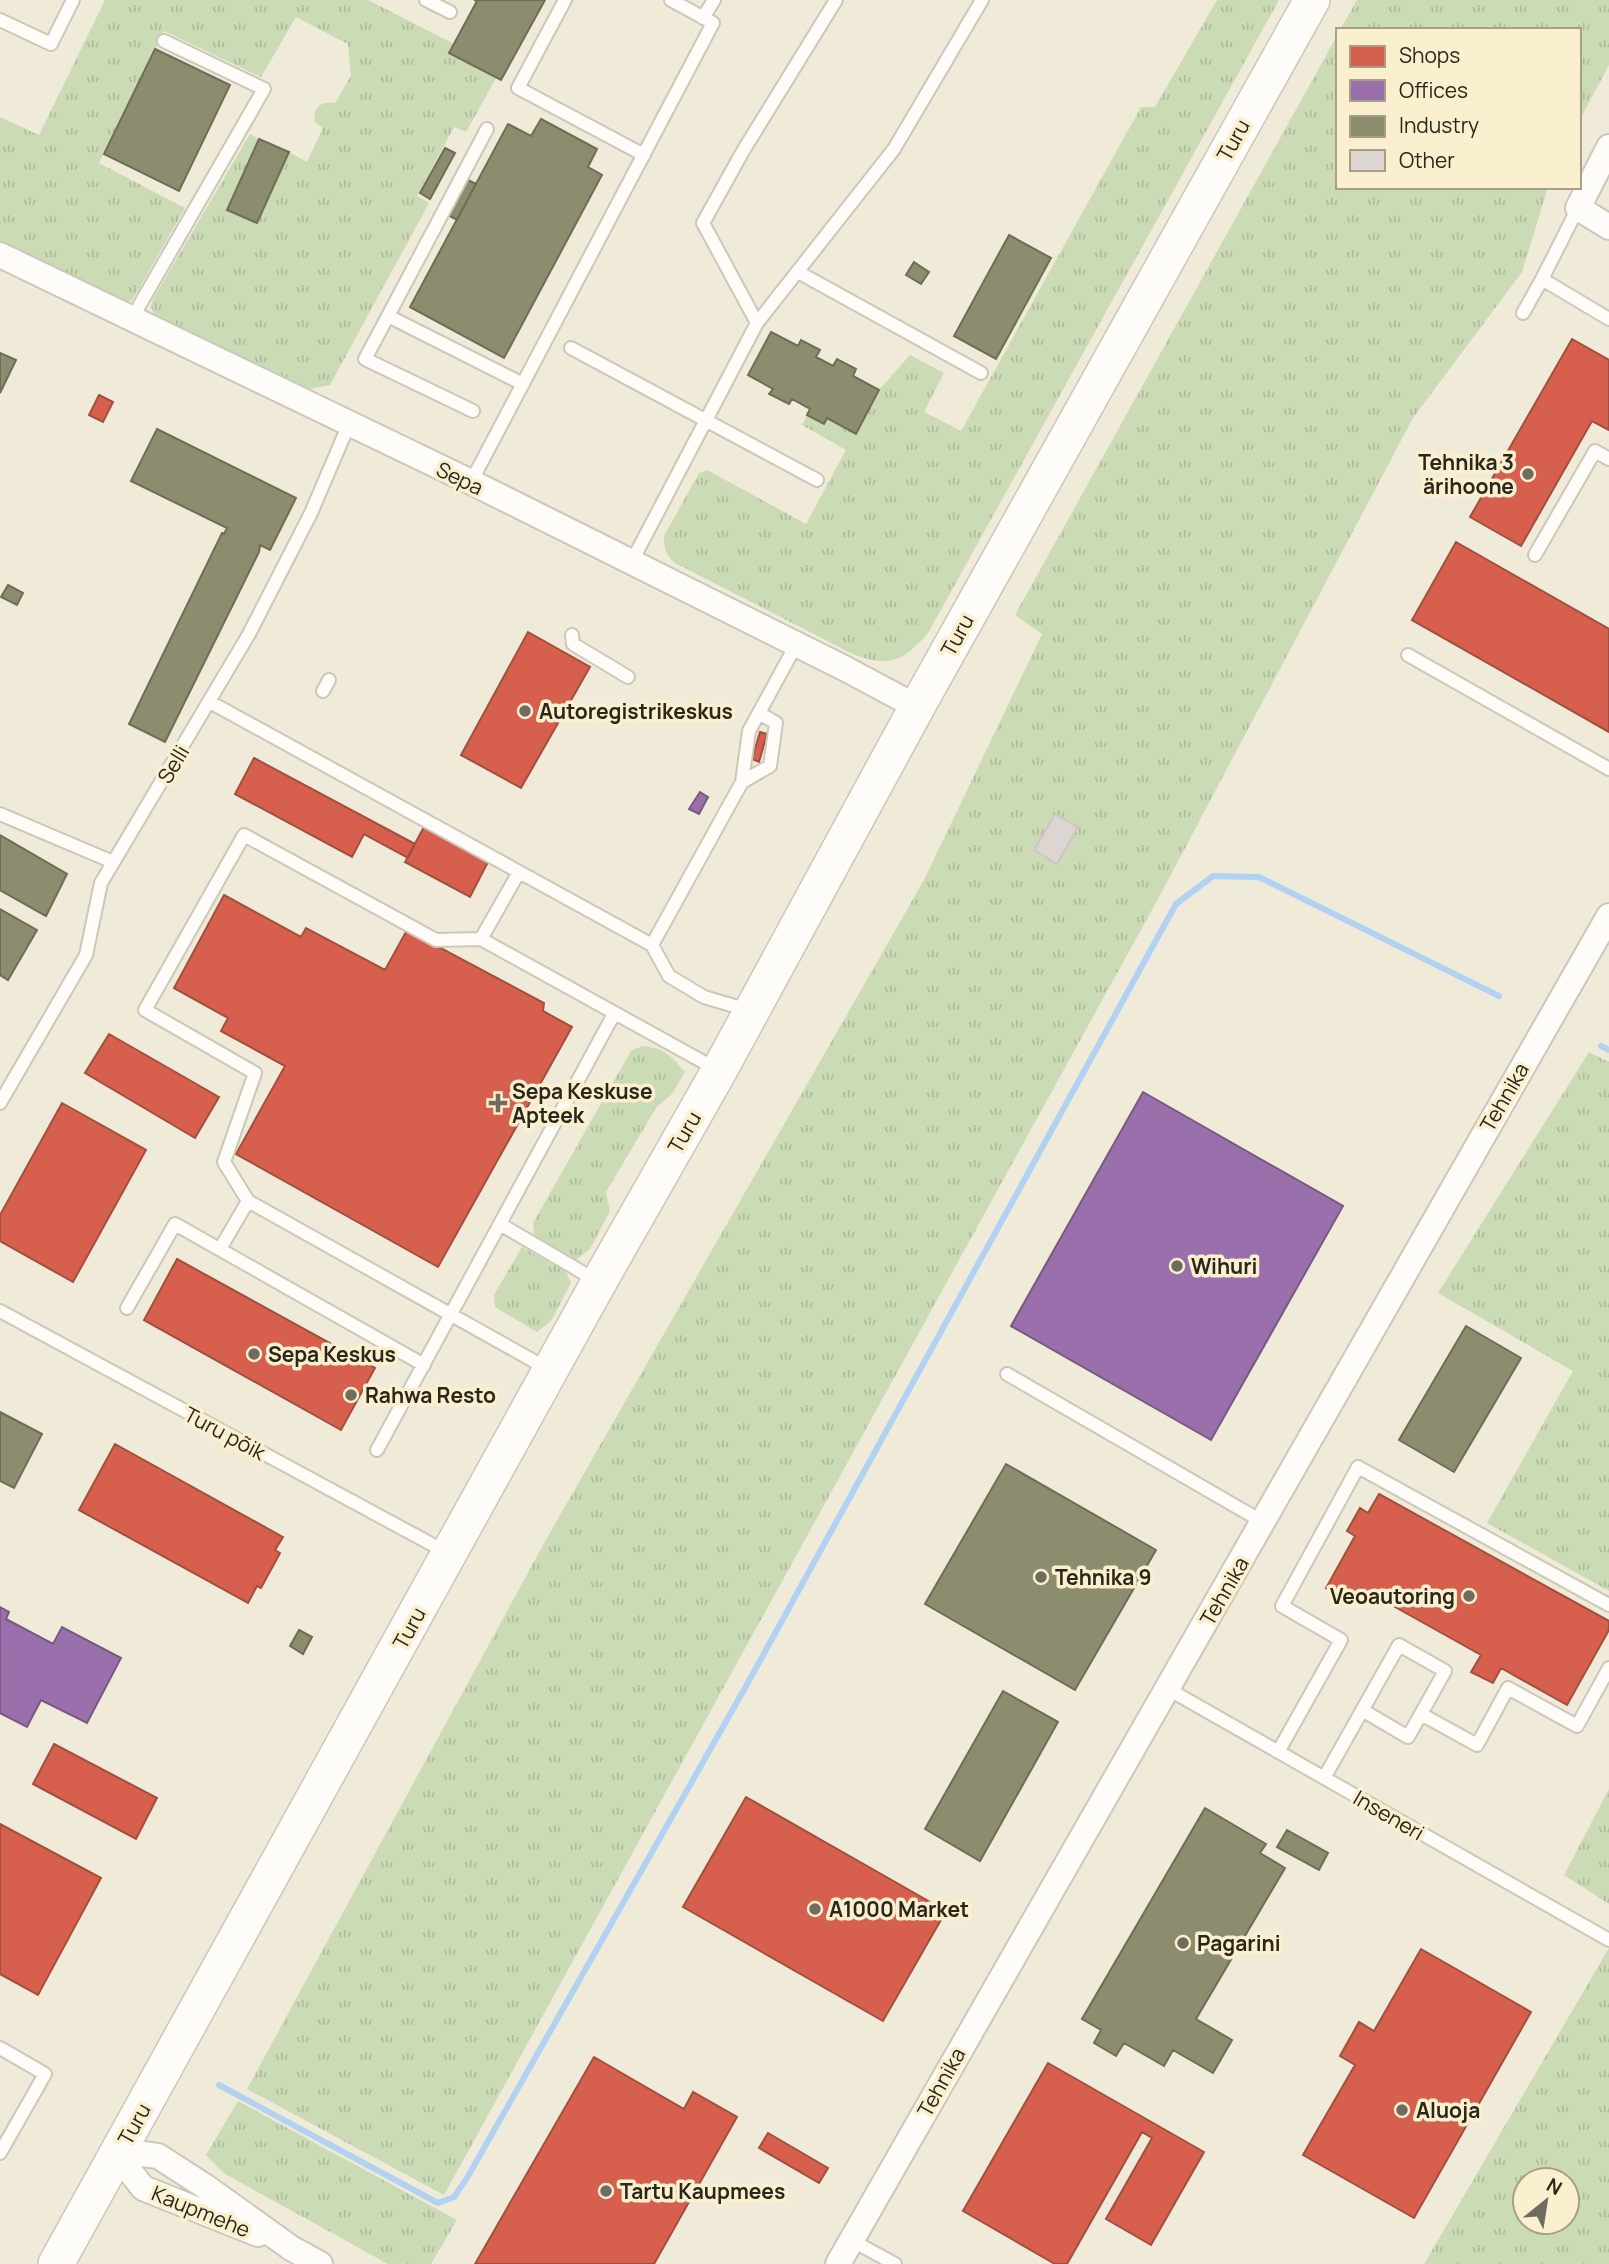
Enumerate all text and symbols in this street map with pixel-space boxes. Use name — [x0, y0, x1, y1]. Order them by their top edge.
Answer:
legend — [1336, 28, 1581, 189]
text: Shops — [1399, 41, 1460, 69]
text: Offices — [1399, 76, 1468, 104]
text: Industry — [1399, 111, 1479, 139]
street label: Turu — [1210, 114, 1256, 166]
text: Other — [1399, 146, 1455, 174]
place label: Tehnika 3 ärihoone — [1418, 448, 1514, 500]
street label: Sepa — [432, 455, 488, 501]
marker: Tehnika 3 ärihoone — [1520, 466, 1536, 482]
street label: Turu — [934, 609, 980, 661]
place label: Autoregistrikeskus — [539, 697, 733, 725]
marker: Autoregistrikeskus — [517, 703, 533, 719]
street label: Selli — [151, 740, 195, 788]
street label: Tehnika — [1473, 1057, 1535, 1137]
place label: Sepa Keskuse Apteek — [512, 1077, 653, 1129]
marker: Sepa Keskuse Apteek — [490, 1095, 506, 1111]
street label: Turu — [661, 1106, 707, 1158]
place label: Wihuri — [1191, 1252, 1258, 1280]
marker: Wihuri — [1169, 1258, 1185, 1274]
place label: Sepa Keskus — [268, 1340, 396, 1368]
marker: Sepa Keskus — [246, 1346, 262, 1362]
place label: Rahwa Resto — [365, 1381, 496, 1409]
marker: Rahwa Resto — [343, 1387, 359, 1403]
street label: Turu põik — [179, 1400, 271, 1466]
street label: Tehnika — [1193, 1551, 1255, 1631]
place label: Tehnika 9 — [1055, 1563, 1152, 1591]
marker: Tehnika 9 — [1033, 1569, 1049, 1585]
place label: Veoautoring — [1330, 1582, 1455, 1610]
marker: Veoautoring — [1461, 1588, 1477, 1604]
street label: Turu — [386, 1602, 432, 1654]
street label: Inseneri — [1348, 1783, 1430, 1847]
place label: A1000 Market — [829, 1895, 969, 1923]
marker: A1000 Market — [807, 1901, 823, 1917]
place label: Pagarini — [1197, 1929, 1281, 1957]
marker: Pagarini — [1175, 1935, 1191, 1951]
street label: Tehnika — [911, 2042, 971, 2122]
place label: Aluoja — [1416, 2096, 1480, 2124]
street label: Turu — [111, 2098, 157, 2150]
marker: Aluoja — [1394, 2102, 1410, 2118]
north arrow — [1511, 2166, 1581, 2236]
text: N — [1542, 2172, 1567, 2201]
place label: Tartu Kaupmees — [620, 2177, 785, 2205]
street label: Kaupmehe — [148, 2179, 254, 2243]
marker: Tartu Kaupmees — [598, 2183, 614, 2199]

